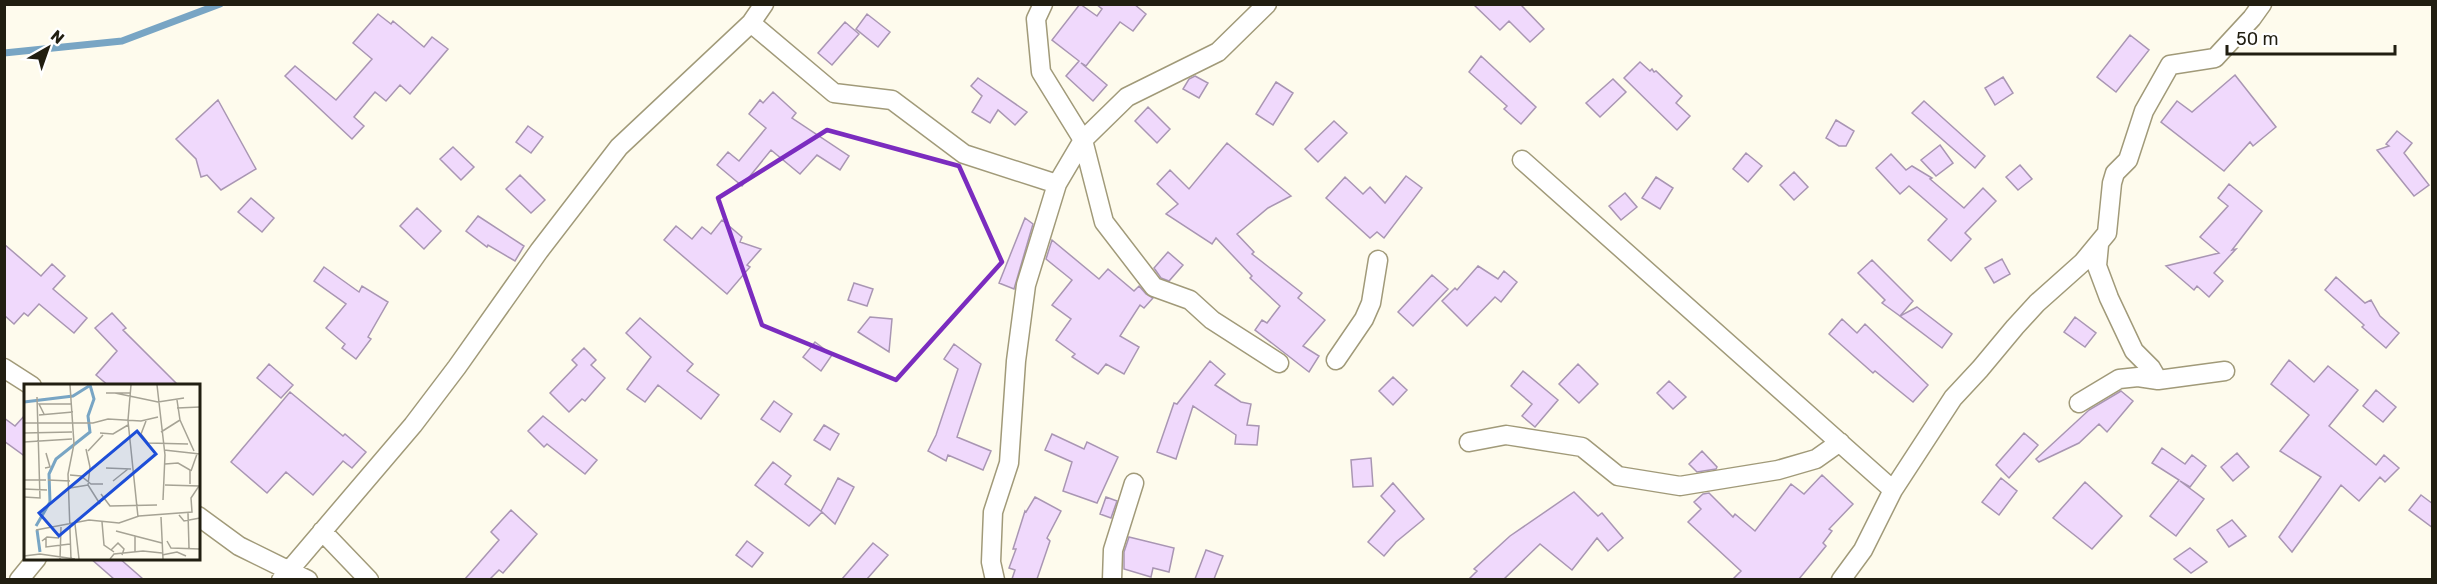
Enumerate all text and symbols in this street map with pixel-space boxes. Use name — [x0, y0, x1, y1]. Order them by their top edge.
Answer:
north arrow — [18, 18, 78, 78]
scale bar — [2227, 18, 2395, 56]
text: N — [47, 26, 68, 48]
text: 50 m — [2236, 28, 2279, 50]
inset map — [24, 384, 200, 560]

